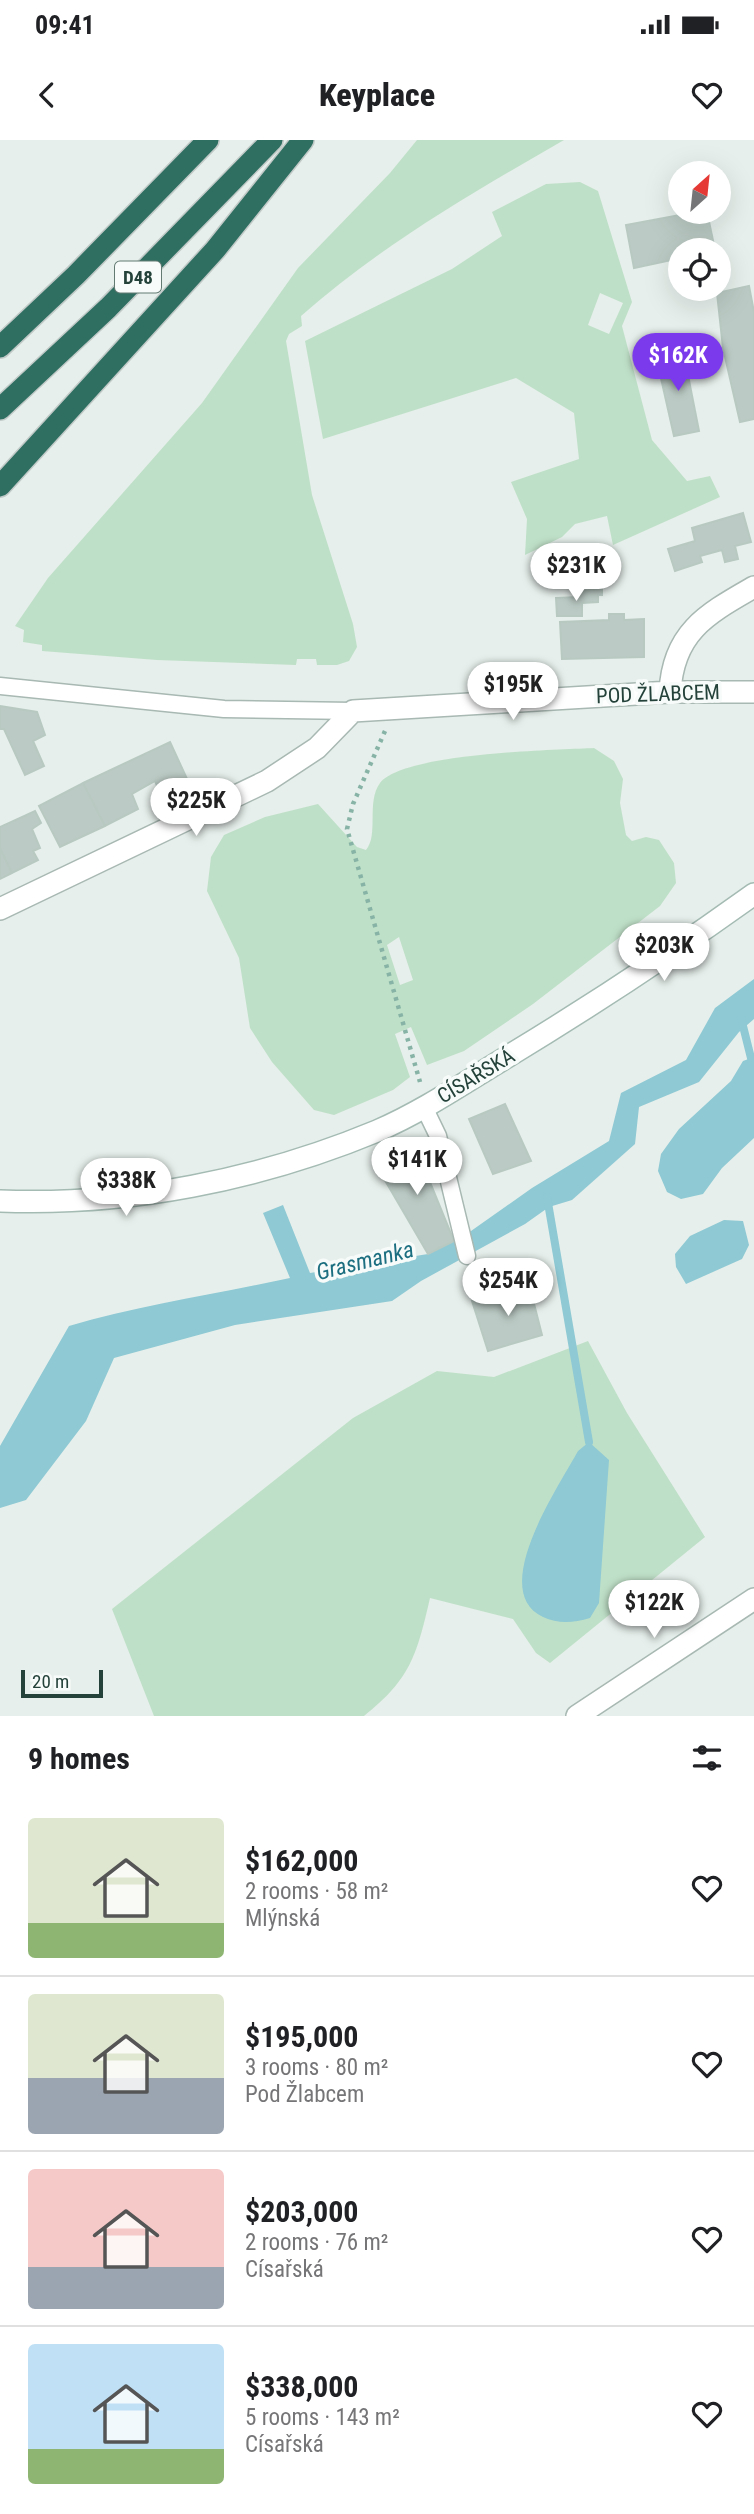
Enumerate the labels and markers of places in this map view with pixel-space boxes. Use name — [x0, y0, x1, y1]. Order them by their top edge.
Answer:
pin: $162K — [629, 334, 727, 393]
pin: $231K — [527, 544, 625, 603]
pin: $195K — [464, 662, 562, 722]
pin: $225K — [147, 778, 245, 838]
pin: $203K — [615, 924, 713, 983]
pin: $141K — [368, 1138, 466, 1197]
pin: $338K — [77, 1158, 175, 1218]
pin: $254K — [459, 1258, 557, 1318]
pin: $122K — [605, 1580, 703, 1640]

